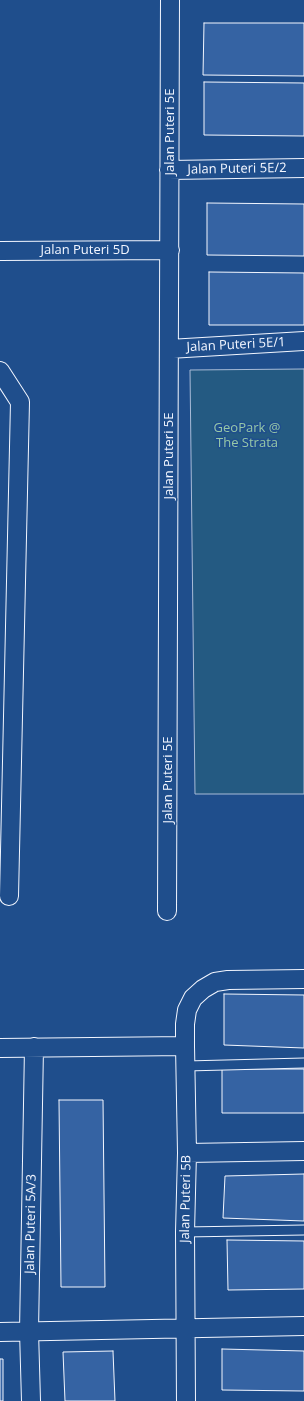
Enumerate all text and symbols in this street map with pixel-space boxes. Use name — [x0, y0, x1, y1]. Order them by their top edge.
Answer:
street label: Jalan Puteri 5E — [162, 89, 178, 175]
street label: Jalan Puteri 5E/2 — [187, 160, 287, 178]
street label: Jalan Puteri 5D — [40, 242, 130, 258]
street label: Jalan Puteri 5E/1 — [186, 335, 286, 355]
street label: Jalan Puteri 5E — [161, 413, 177, 499]
park label: GeoPark @ The Strata — [214, 420, 280, 451]
street label: Jalan Puteri 5E — [160, 737, 176, 823]
street label: Jalan Puteri 5B — [177, 1155, 195, 1243]
street label: Jalan Puteri 5A/3 — [22, 1174, 40, 1274]

